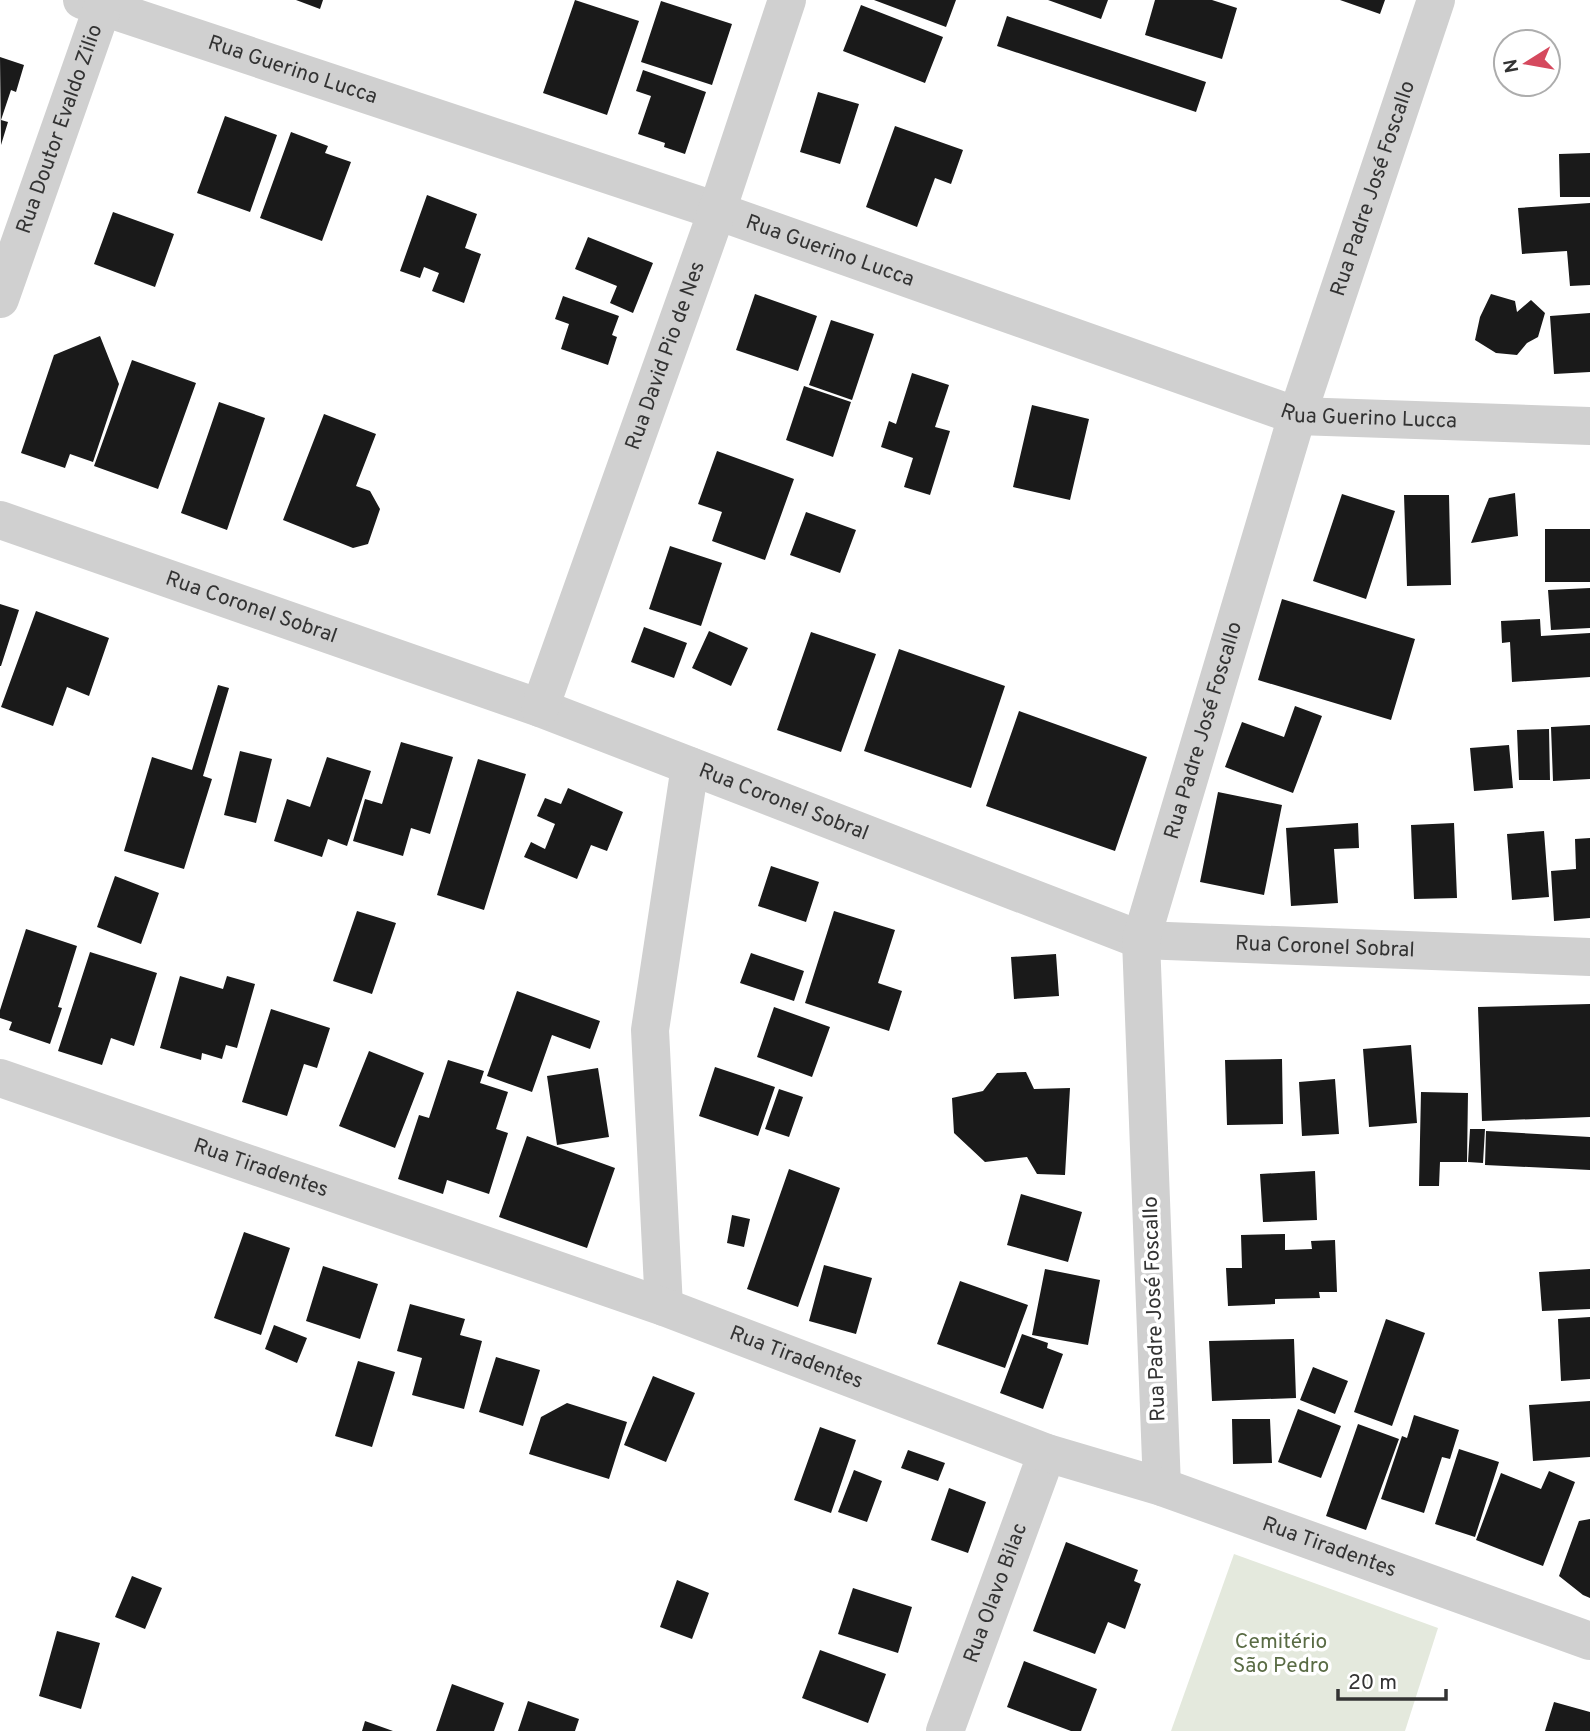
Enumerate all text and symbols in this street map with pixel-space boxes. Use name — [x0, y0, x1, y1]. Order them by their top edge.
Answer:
street label: Rua Doutor Evaldo Zilio — [10, 21, 109, 238]
north arrow — [1492, 28, 1562, 98]
street label: Rua Guerino Lucca — [204, 29, 381, 111]
text: N — [1499, 57, 1525, 75]
street label: Rua Padre José Foscallo — [1324, 77, 1422, 300]
street label: Rua Guerino Lucca — [742, 209, 918, 293]
street label: Rua David Pio de Nes — [619, 258, 712, 454]
street label: Rua Guerino Lucca — [1277, 398, 1458, 435]
street label: Rua Coronel Sobral — [162, 565, 341, 650]
street label: Rua Padre José Foscallo — [1158, 618, 1249, 843]
street label: Rua Coronel Sobral — [695, 757, 873, 847]
street label: Rua Coronel Sobral — [1234, 930, 1415, 964]
street label: Rua Tiradentes — [190, 1132, 332, 1204]
street label: Rua Padre José Foscallo — [1138, 1196, 1172, 1422]
street label: Rua Tiradentes — [726, 1320, 867, 1395]
street label: Rua Tiradentes — [1258, 1511, 1400, 1584]
street label: Rua Olavo Bilac — [958, 1519, 1034, 1667]
park label: Cemitério São Pedro — [1233, 1629, 1329, 1680]
scale bar — [1338, 1658, 1446, 1702]
text: 20 m — [1348, 1670, 1397, 1697]

